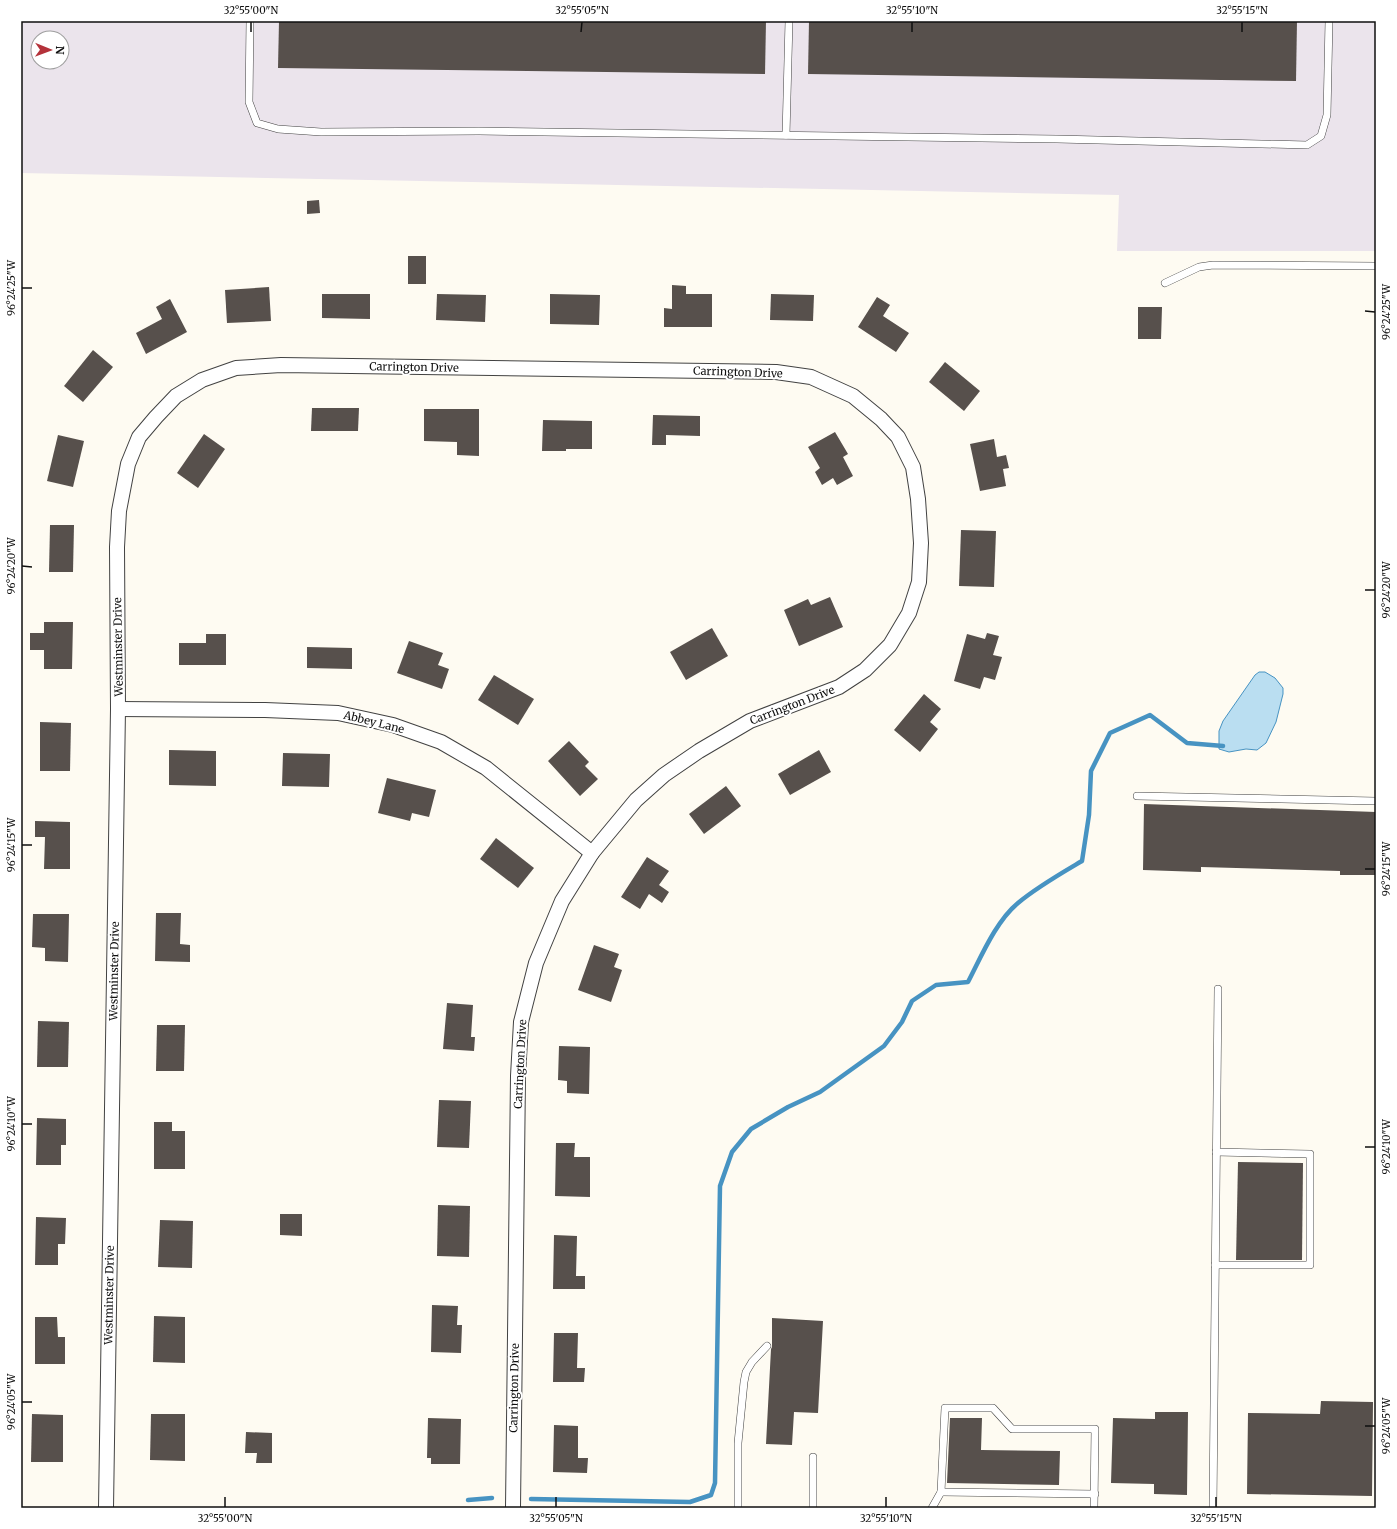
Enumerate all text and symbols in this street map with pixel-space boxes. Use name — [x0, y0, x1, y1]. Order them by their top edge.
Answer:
text: 32°55'00"N — [224, 4, 278, 17]
text: 32°55'05"N — [555, 4, 609, 17]
text: 32°55'10"N — [886, 4, 938, 17]
text: 32°55'15"N — [1216, 4, 1268, 17]
north arrow — [30, 30, 70, 70]
text: N — [53, 46, 67, 55]
text: 96°24'25"W — [5, 259, 18, 316]
text: 96°24'25"W — [1380, 283, 1393, 340]
street label: Carrington Drive — [369, 359, 459, 375]
street label: Carrington Drive — [693, 363, 783, 381]
text: 96°24'20"W — [5, 537, 18, 594]
text: 96°24'20"W — [1380, 561, 1393, 618]
street label: Westminster Drive — [110, 597, 126, 698]
street label: Carrington Drive — [748, 682, 837, 728]
street label: Abbey Lane — [341, 707, 406, 736]
text: 96°24'15"W — [5, 817, 18, 872]
text: 96°24'15"W — [1380, 841, 1393, 896]
street label: Westminster Drive — [106, 921, 122, 1022]
street label: Carrington Drive — [511, 1019, 529, 1109]
text: 96°24'10"W — [5, 1095, 18, 1152]
text: 96°24'10"W — [1380, 1118, 1393, 1175]
street label: Westminster Drive — [101, 1245, 117, 1346]
street label: Carrington Drive — [506, 1343, 522, 1433]
text: 96°24'05"W — [5, 1373, 18, 1430]
text: 96°24'05"W — [1380, 1397, 1393, 1454]
text: 32°55'00"N — [198, 1512, 252, 1525]
text: 32°55'05"N — [529, 1512, 583, 1525]
text: 32°55'10"N — [860, 1512, 912, 1525]
text: 32°55'15"N — [1190, 1512, 1242, 1525]

